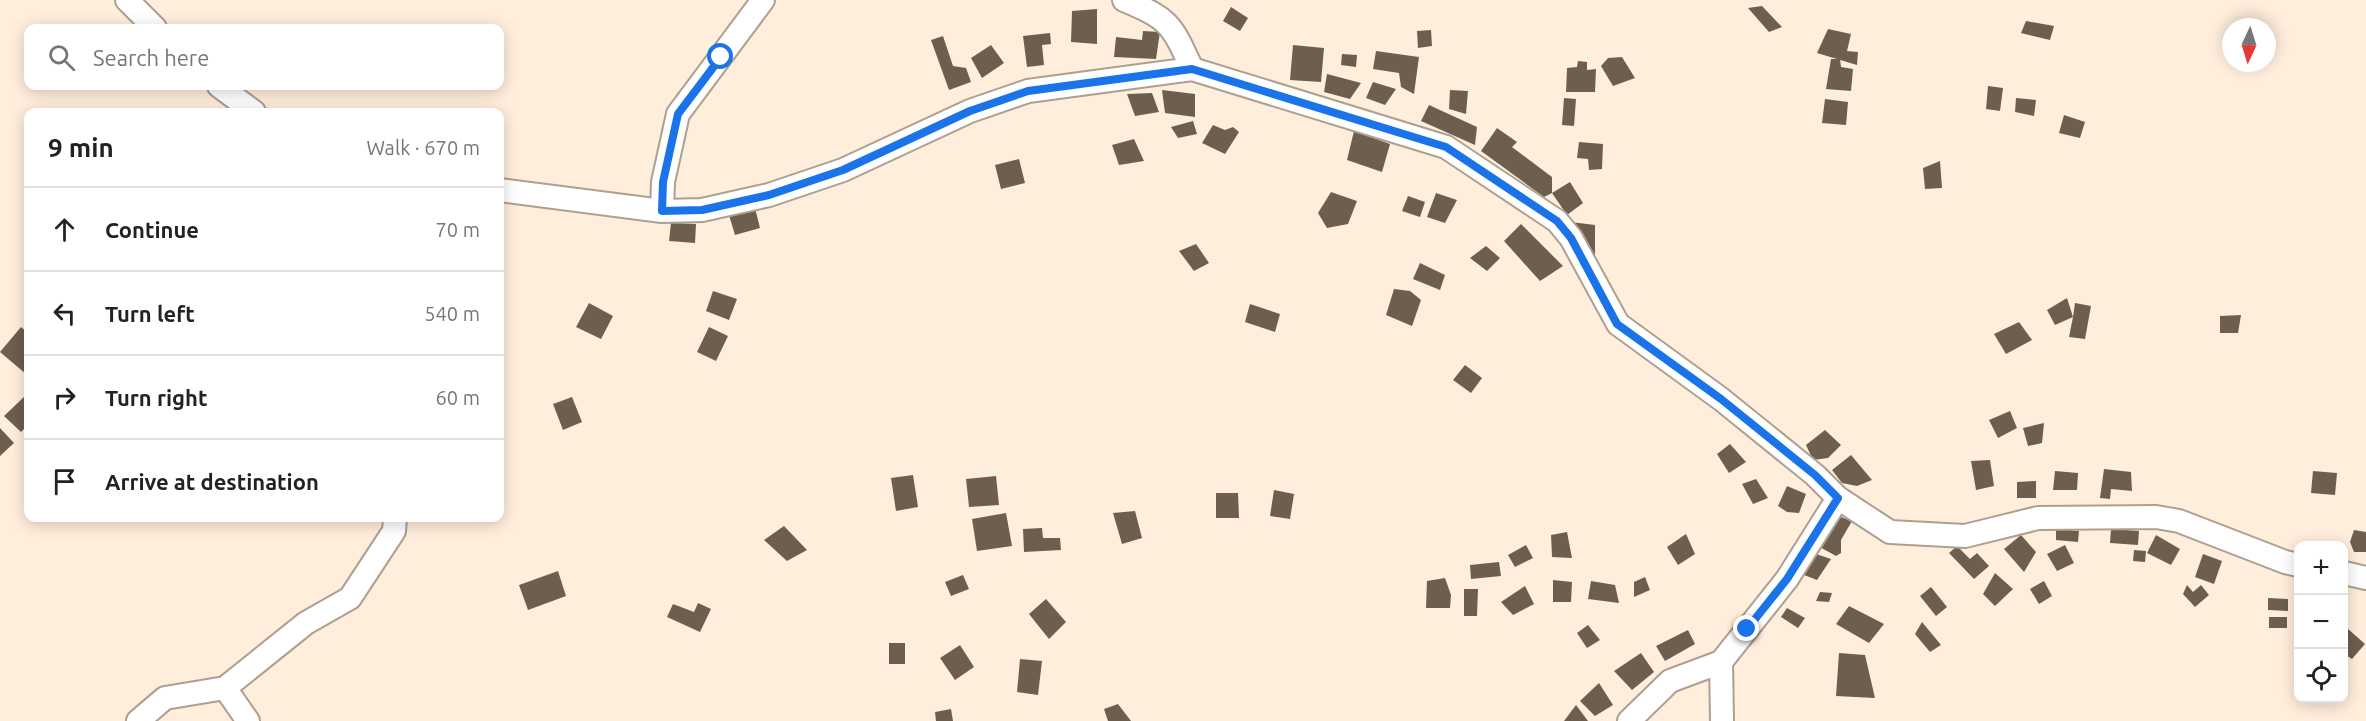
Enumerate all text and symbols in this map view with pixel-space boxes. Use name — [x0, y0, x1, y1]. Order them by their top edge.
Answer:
north arrow — [2222, 18, 2276, 72]
search box — [24, 24, 504, 90]
icon: search — [45, 41, 78, 74]
route start — [707, 43, 733, 69]
text: Search here — [93, 45, 209, 70]
text: 9 min — [48, 133, 114, 162]
text: Walk · 670 m — [367, 136, 480, 159]
icon: ahead — [48, 213, 81, 246]
text: Continue — [105, 217, 199, 242]
text: 70 m — [436, 218, 480, 241]
icon: left — [48, 297, 81, 330]
text: Turn left — [105, 301, 195, 326]
text: 540 m — [424, 302, 480, 325]
icon: right — [48, 381, 81, 414]
text: Turn right — [105, 385, 207, 410]
text: 60 m — [436, 386, 480, 409]
icon: arrive — [48, 465, 81, 498]
text: Arrive at destination — [105, 469, 319, 494]
map controls — [2294, 541, 2348, 703]
button: + — [2294, 541, 2348, 595]
button: − — [2294, 595, 2348, 649]
route end — [1733, 615, 1759, 641]
button: locate — [2294, 649, 2348, 703]

